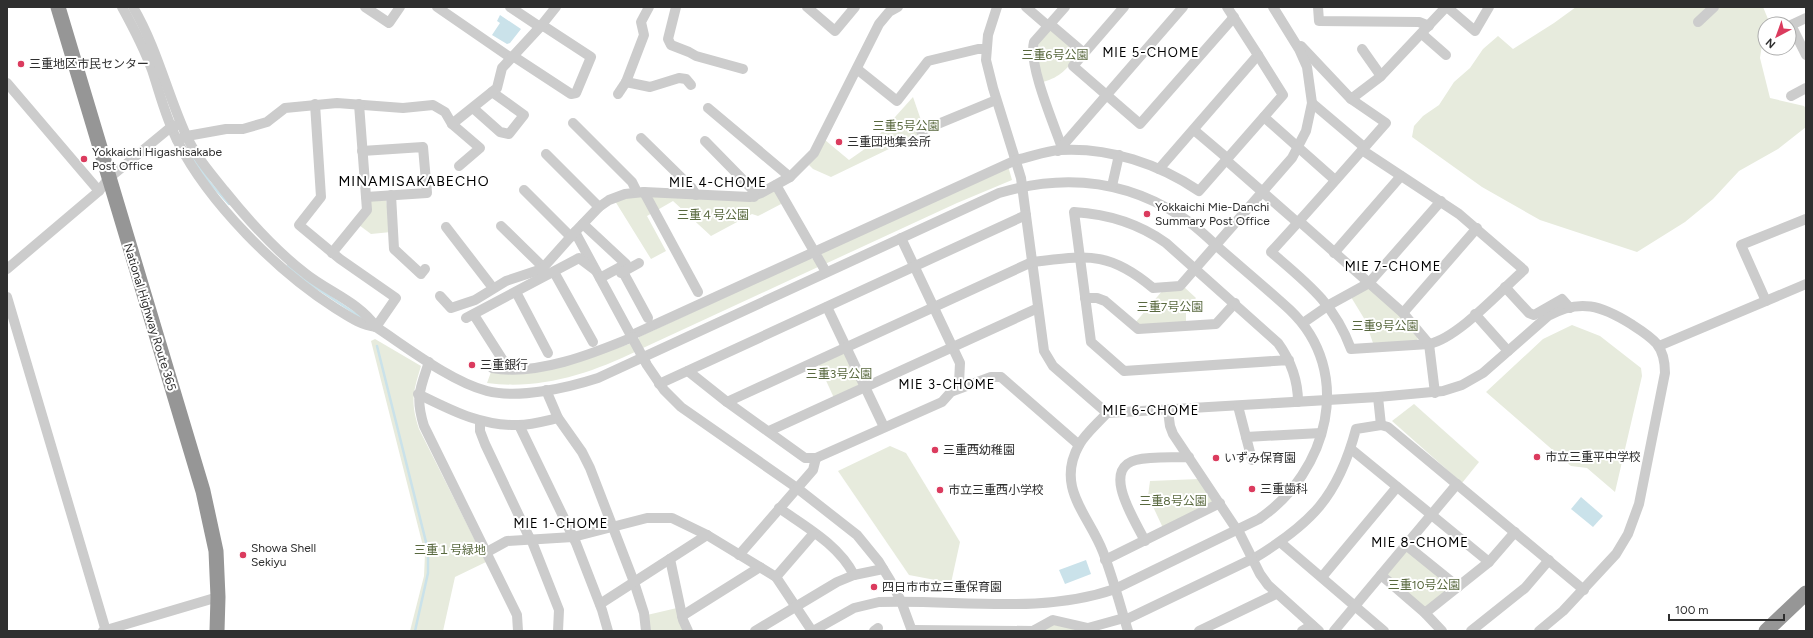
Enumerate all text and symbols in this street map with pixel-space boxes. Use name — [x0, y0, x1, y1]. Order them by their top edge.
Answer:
north arrow — [1757, 16, 1797, 56]
text: N — [1763, 35, 1778, 51]
district label: MIE 5-CHOME — [1102, 45, 1200, 60]
park label: 三重6号公園 — [1022, 48, 1088, 62]
place label: 三重地区市民センター — [29, 57, 149, 71]
marker: 三重地区市民センター — [16, 59, 26, 69]
park label: 三重5号公園 — [873, 119, 939, 133]
place label: 三重団地集会所 — [847, 135, 931, 149]
marker: 三重団地集会所 — [834, 137, 844, 147]
place label: Yokkaichi Higashisakabe Post Office — [92, 145, 222, 173]
marker: Yokkaichi Higashisakabe Post Office — [79, 154, 89, 164]
district label: MINAMISAKABECHO — [339, 173, 490, 190]
district label: MIE 4-CHOME — [669, 175, 767, 190]
place label: Yokkaichi Mie-Danchi Summary Post Office — [1155, 200, 1270, 228]
park label: 三重４号公園 — [677, 208, 749, 222]
marker: Yokkaichi Mie-Danchi Summary Post Office — [1142, 209, 1152, 219]
street label: National Highway Route 365 — [121, 242, 179, 393]
district label: MIE 7-CHOME — [1345, 259, 1441, 274]
park label: 三重7号公園 — [1137, 300, 1203, 314]
park label: 三重9号公園 — [1352, 319, 1418, 333]
place label: 三重銀行 — [480, 358, 528, 372]
marker: 三重銀行 — [467, 360, 477, 370]
park label: 三重3号公園 — [806, 367, 872, 381]
district label: MIE 3-CHOME — [899, 377, 995, 392]
district label: MIE 6-CHOME — [1102, 403, 1200, 418]
place label: 三重西幼稚園 — [943, 443, 1015, 457]
marker: 三重西幼稚園 — [930, 445, 940, 455]
place label: 市立三重平中学校 — [1545, 450, 1641, 464]
place label: いずみ保育園 — [1224, 451, 1296, 465]
marker: 市立三重平中学校 — [1532, 452, 1542, 462]
marker: いずみ保育園 — [1211, 453, 1221, 463]
place label: 三重歯科 — [1260, 482, 1308, 496]
place label: 市立三重西小学校 — [948, 483, 1044, 497]
marker: 三重歯科 — [1247, 484, 1257, 494]
marker: 市立三重西小学校 — [935, 485, 945, 495]
park label: 三重8号公園 — [1139, 494, 1207, 508]
district label: MIE 1-CHOME — [513, 516, 609, 531]
district label: MIE 8-CHOME — [1371, 535, 1469, 550]
place label: Showa Shell Sekiyu — [251, 541, 316, 569]
park label: 三重１号緑地 — [414, 543, 486, 557]
marker: Showa Shell Sekiyu — [238, 550, 248, 560]
park label: 三重10号公園 — [1388, 578, 1460, 592]
place label: 四日市市立三重保育園 — [882, 580, 1002, 594]
marker: 四日市市立三重保育園 — [869, 582, 879, 592]
scale bar — [1669, 596, 1784, 622]
text: 100 m — [1675, 603, 1709, 617]

